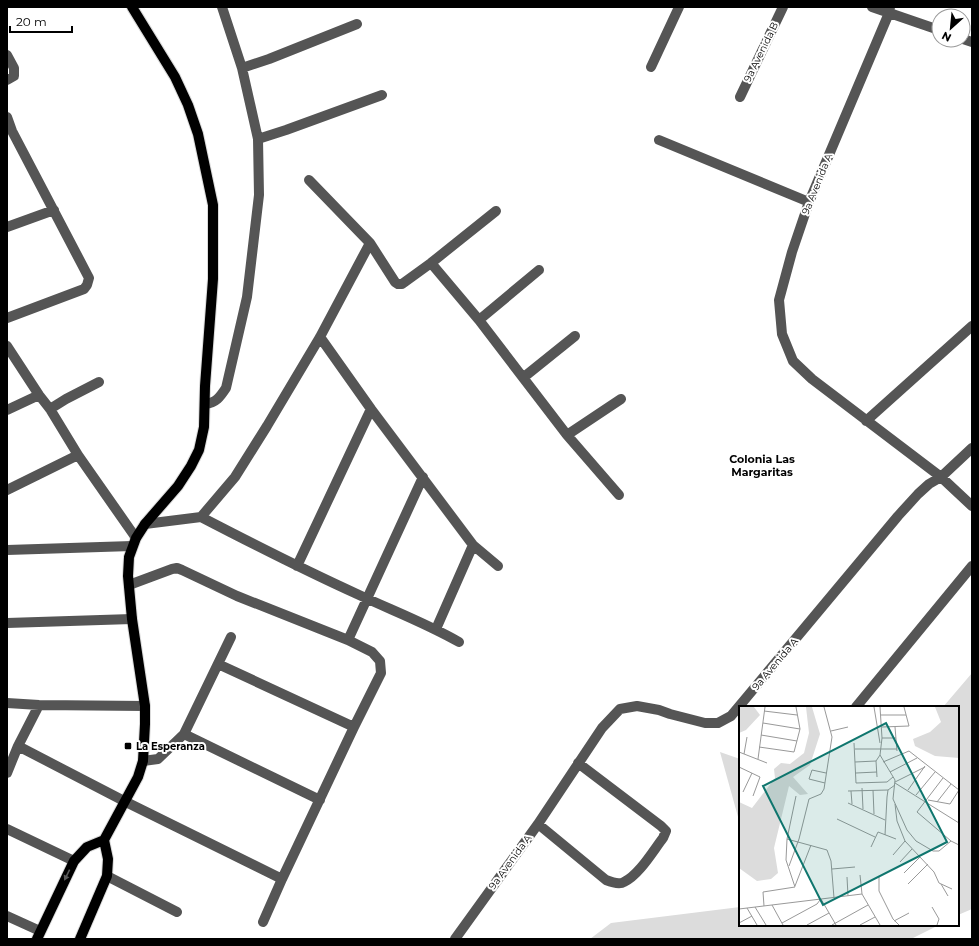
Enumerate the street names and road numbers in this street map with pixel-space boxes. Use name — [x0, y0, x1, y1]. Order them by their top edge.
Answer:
street label: 9a Avenida B — [741, 20, 781, 84]
street label: 9a Avenida A — [799, 151, 835, 216]
street label: 9a Avenida A — [749, 634, 801, 693]
street label: 9a Avenida A — [486, 831, 535, 892]

